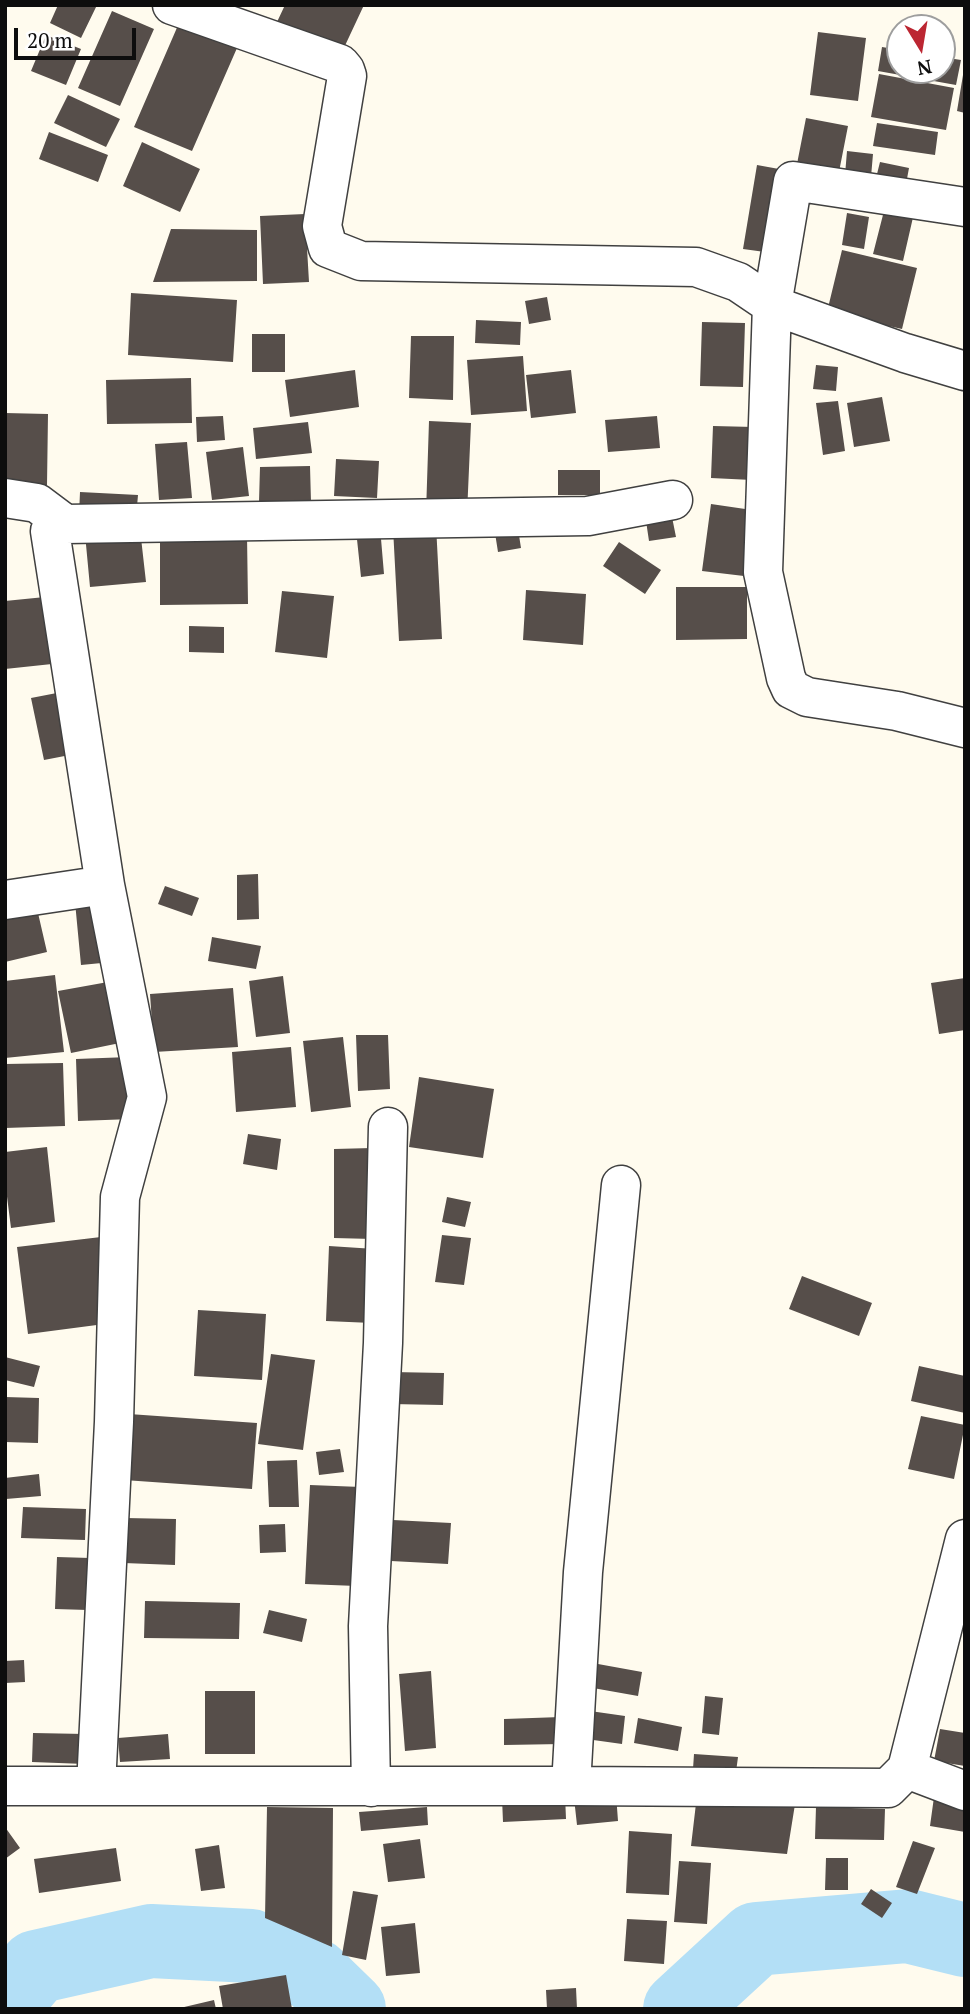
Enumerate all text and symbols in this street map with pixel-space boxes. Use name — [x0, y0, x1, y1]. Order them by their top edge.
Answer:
scale bar — [18, 14, 140, 58]
north arrow — [886, 14, 956, 84]
text: 20 m — [27, 26, 73, 54]
text: N — [915, 54, 934, 82]

